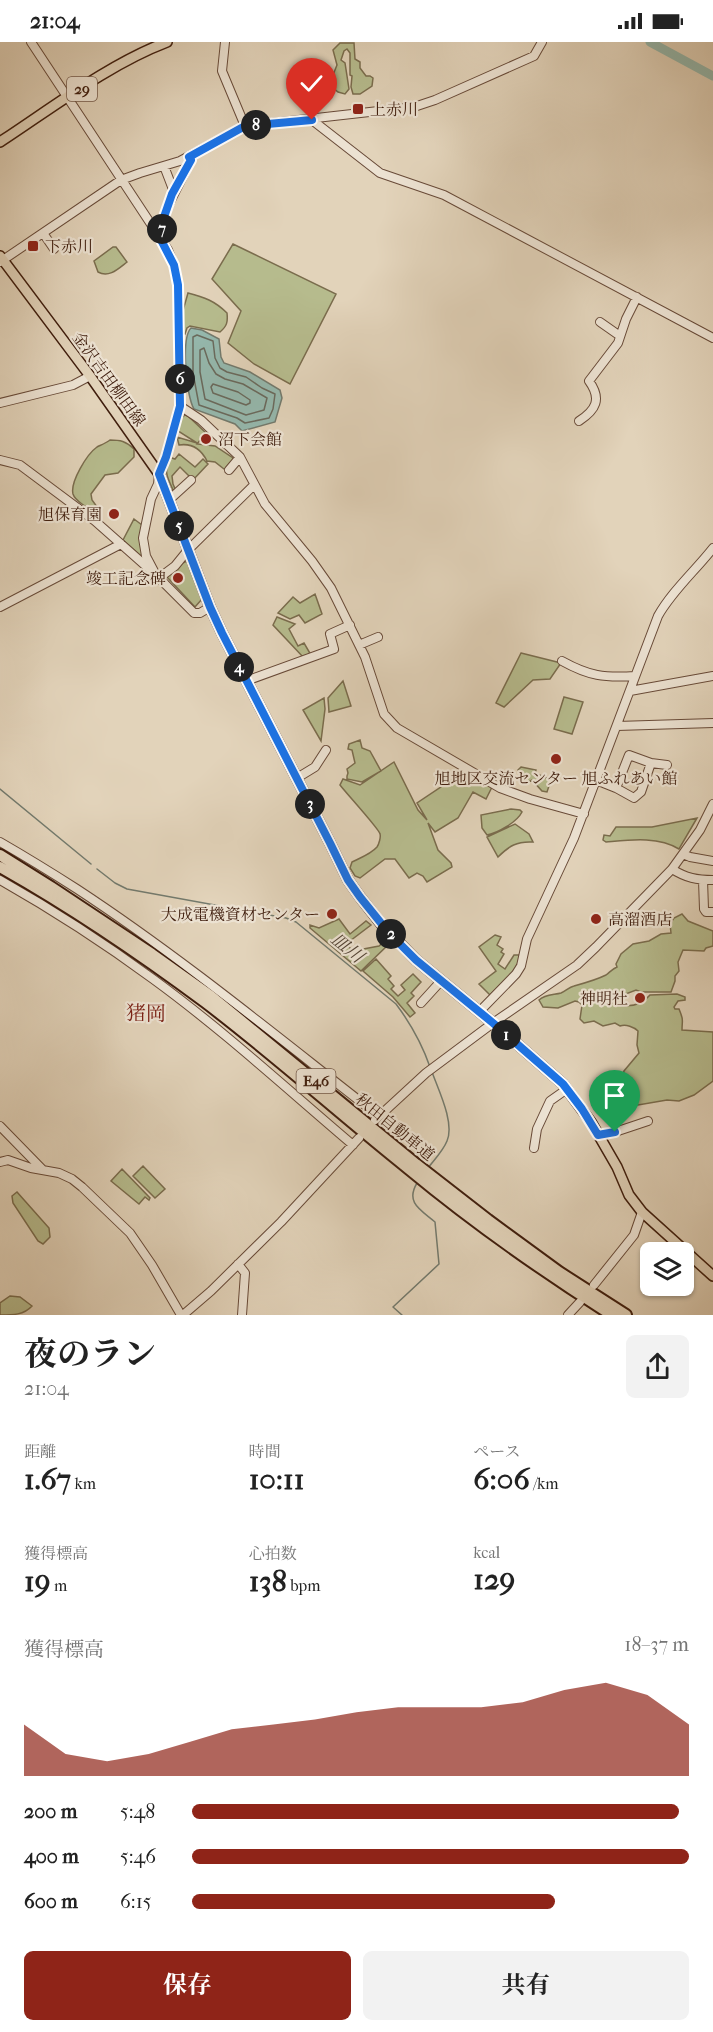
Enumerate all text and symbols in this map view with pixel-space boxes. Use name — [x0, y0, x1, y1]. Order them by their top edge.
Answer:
text: 21:04 — [30, 8, 79, 34]
pin — [286, 58, 337, 120]
icon: check — [295, 67, 328, 100]
road number: 29 — [67, 77, 97, 101]
place label: 上赤川 — [370, 100, 418, 119]
marker: 上赤川 — [351, 102, 365, 116]
pin: 8 — [241, 110, 271, 140]
text: 8 — [252, 115, 260, 134]
pin: 7 — [147, 214, 177, 244]
text: 7 — [158, 219, 166, 238]
place label: 下赤川 — [45, 237, 93, 256]
marker: 下赤川 — [26, 239, 40, 253]
street label: 金沢吉田柳田線 — [68, 328, 150, 430]
pin: 6 — [165, 364, 195, 394]
text: 6 — [176, 369, 184, 388]
place label: 沼下会館 — [218, 430, 282, 449]
marker: 沼下会館 — [199, 432, 213, 446]
place label: 旭保育園 — [38, 505, 102, 524]
marker: 旭保育園 — [107, 507, 121, 521]
pin: 5 — [164, 511, 194, 541]
text: 5 — [176, 516, 182, 535]
place label: 竣工記念碑 — [86, 569, 166, 588]
marker: 竣工記念碑 — [171, 571, 185, 585]
pin: 4 — [224, 652, 254, 682]
text: 4 — [234, 657, 244, 676]
marker: 旭地区交流センター 旭ふれあい館 — [549, 752, 563, 766]
place label: 旭地区交流センター 旭ふれあい館 — [435, 769, 677, 788]
pin: 3 — [295, 789, 325, 819]
text: 3 — [307, 794, 313, 813]
place label: 大成電機資材センター — [161, 905, 320, 924]
marker: 大成電機資材センター — [325, 907, 339, 921]
place label: 高溜酒店 — [608, 910, 672, 929]
marker: 高溜酒店 — [589, 912, 603, 926]
pin: 2 — [376, 919, 406, 949]
text: 2 — [387, 924, 395, 943]
water label: 皿川 — [326, 929, 369, 969]
place label: 神明社 — [580, 989, 628, 1008]
marker: 神明社 — [633, 991, 647, 1005]
district label: 猪岡 — [126, 1002, 166, 1025]
pin: 1 — [491, 1020, 521, 1050]
text: 1 — [503, 1025, 509, 1044]
road number: E46 — [296, 1069, 336, 1093]
pin — [589, 1070, 640, 1132]
icon: arrive — [598, 1079, 631, 1112]
street label: 秋田自動車道 — [352, 1089, 438, 1165]
map controls — [640, 1242, 694, 1296]
button: layers — [640, 1242, 694, 1296]
text: 夜のラン — [24, 1335, 156, 1374]
button: share — [626, 1335, 689, 1398]
text: 21:04 — [24, 1377, 69, 1400]
text: 距離 — [24, 1442, 56, 1461]
text: 時間 — [249, 1442, 281, 1461]
text: ペース — [473, 1442, 521, 1461]
text: 1.67 — [24, 1462, 71, 1497]
text: 10:11 — [249, 1462, 304, 1497]
text: 6:06 — [473, 1462, 530, 1497]
text: km — [71, 1474, 96, 1493]
text: /km — [530, 1474, 559, 1493]
text: kcal — [473, 1543, 500, 1562]
text: 獲得標高 — [24, 1544, 88, 1563]
text: 心拍数 — [249, 1544, 297, 1563]
text: 129 — [473, 1562, 515, 1597]
text: 19 — [24, 1564, 50, 1599]
text: 138 — [249, 1564, 287, 1599]
text: m — [50, 1576, 67, 1595]
text: bpm — [287, 1576, 320, 1595]
text: 18–37 m — [624, 1633, 689, 1656]
text: 獲得標高 — [24, 1638, 104, 1661]
text: 200 m — [24, 1800, 77, 1823]
text: 5:48 — [120, 1800, 155, 1823]
text: 400 m — [24, 1845, 79, 1868]
text: 5:46 — [120, 1845, 156, 1868]
text: 600 m — [24, 1890, 78, 1913]
text: 6:15 — [120, 1890, 151, 1913]
button: 保存 — [24, 1951, 351, 2020]
button: 共有 — [363, 1951, 689, 2020]

